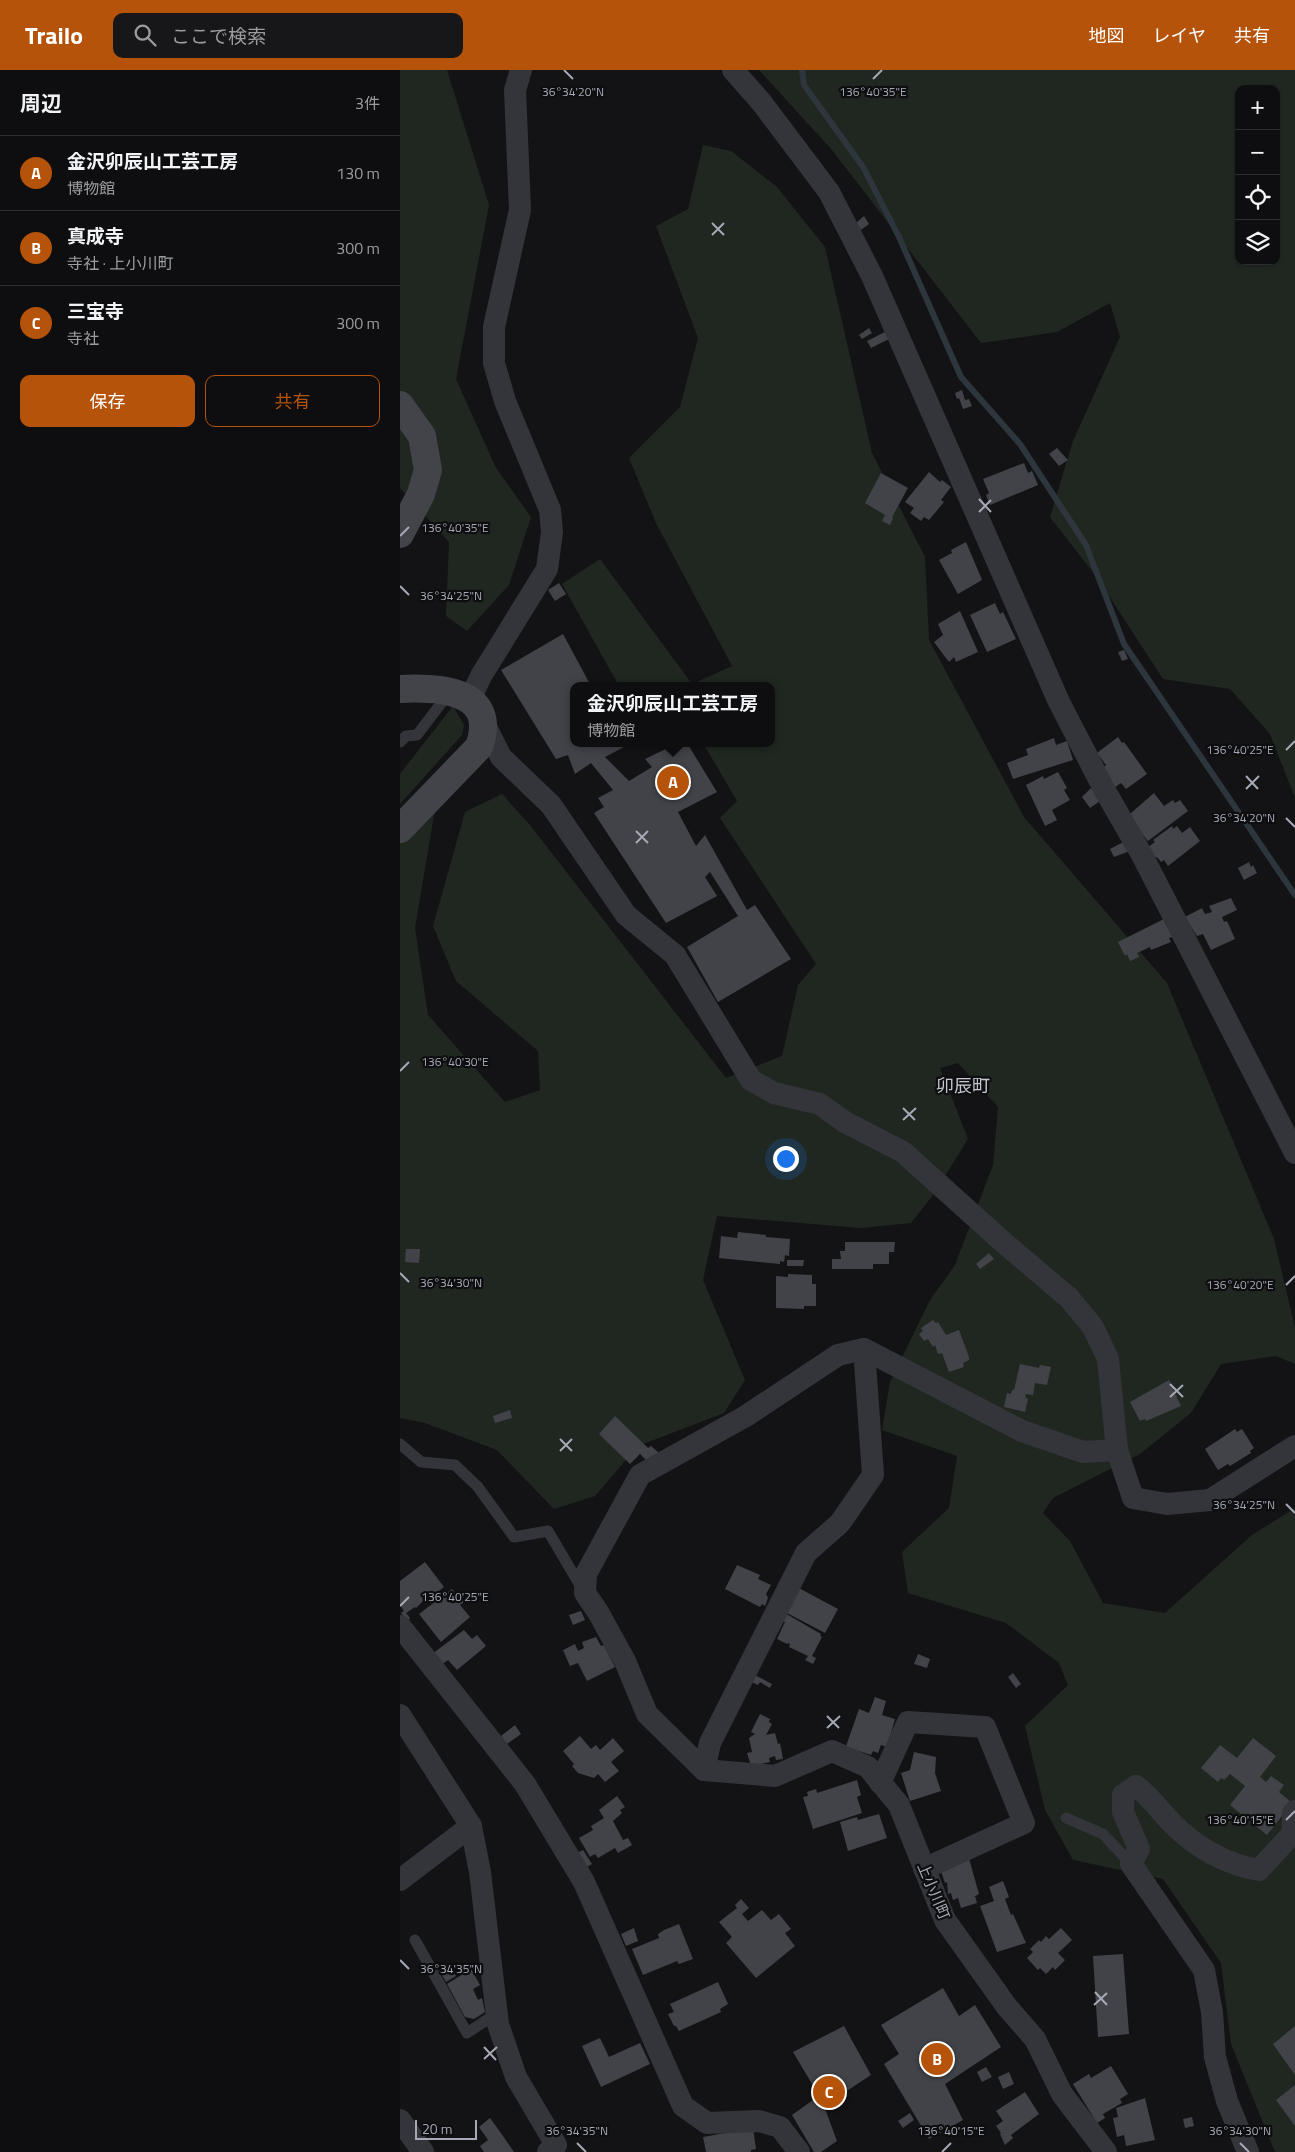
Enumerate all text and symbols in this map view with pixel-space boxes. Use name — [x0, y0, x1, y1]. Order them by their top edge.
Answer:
search box — [113, 13, 463, 58]
text: Trailo — [25, 17, 83, 53]
icon: search — [131, 21, 159, 49]
text: ここで検索 — [171, 21, 266, 50]
text: 地図 — [1089, 22, 1125, 49]
text: レイヤ — [1153, 22, 1206, 49]
text: 共有 — [1234, 22, 1270, 49]
text: 36°34'20"N — [542, 82, 604, 101]
text: 136°40'35"E — [839, 82, 907, 101]
map controls — [1235, 85, 1280, 265]
button: + — [1235, 85, 1280, 130]
text: 周辺 — [20, 87, 62, 119]
text: 3件 — [355, 91, 380, 115]
button: − — [1235, 130, 1280, 175]
text: 金沢卯辰山工芸工房 — [67, 146, 238, 175]
text: A — [31, 161, 41, 185]
text: 130 m — [336, 161, 380, 185]
button: locate — [1235, 175, 1280, 220]
text: 博物館 — [67, 176, 115, 200]
button: layers — [1235, 220, 1280, 265]
text: 真成寺 — [67, 221, 124, 250]
text: B — [31, 236, 41, 260]
text: 300 m — [336, 236, 380, 260]
text: 寺社 · 上小川町 — [67, 251, 174, 275]
text: 三宝寺 — [67, 296, 124, 325]
text: C — [32, 311, 40, 335]
text: 300 m — [336, 311, 380, 335]
text: 寺社 — [67, 326, 99, 350]
button: 保存 — [20, 375, 195, 427]
button: 共有 — [205, 375, 380, 427]
text: 136°40'35"E — [421, 518, 489, 537]
text: 36°34'25"N — [420, 586, 482, 605]
popup — [570, 682, 775, 747]
text: 金沢卯辰山工芸工房 — [587, 688, 758, 717]
text: 博物館 — [587, 718, 635, 742]
text: 136°40'25"E — [1206, 740, 1274, 759]
pin: A — [657, 763, 689, 801]
text: 36°34'20"N — [1213, 808, 1275, 827]
text: 136°40'30"E — [421, 1052, 489, 1071]
district label: 卯辰町 — [936, 1072, 990, 1099]
your location — [773, 1146, 799, 1172]
text: 36°34'30"N — [420, 1273, 482, 1292]
text: 136°40'20"E — [1206, 1275, 1274, 1294]
text: 36°34'25"N — [1213, 1495, 1275, 1514]
text: 136°40'25"E — [421, 1587, 489, 1606]
text: 136°40'15"E — [1206, 1810, 1274, 1829]
street label: 上小川町 — [912, 1859, 956, 1923]
text: 36°34'35"N — [420, 1959, 482, 1978]
pin: B — [921, 2040, 953, 2078]
pin: C — [813, 2073, 845, 2111]
scale bar — [415, 2117, 478, 2140]
text: 20 m — [422, 2118, 452, 2139]
text: 36°34'35"N — [546, 2121, 608, 2140]
text: 136°40'15"E — [917, 2121, 985, 2140]
text: 36°34'30"N — [1209, 2121, 1271, 2140]

